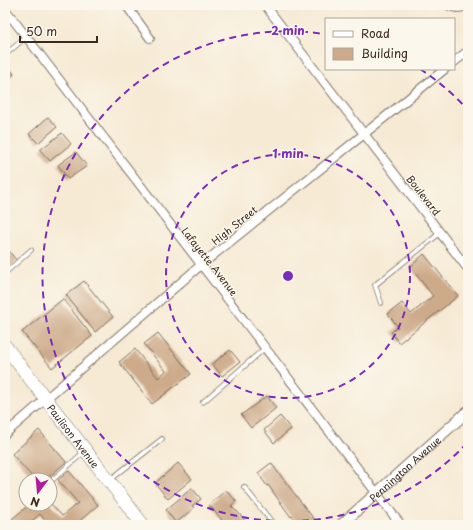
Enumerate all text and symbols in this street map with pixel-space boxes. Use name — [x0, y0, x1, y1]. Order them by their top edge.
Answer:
scale bar — [20, 18, 97, 44]
legend — [325, 18, 455, 70]
text: 2 min — [271, 21, 305, 39]
text: 50 m — [26, 22, 57, 40]
text: Road — [361, 24, 390, 42]
text: Building — [361, 44, 408, 62]
text: 1 min — [272, 144, 304, 162]
street label: Boulevard — [403, 172, 445, 218]
street label: High Street — [208, 202, 260, 248]
street label: Lafayette Avenue — [178, 224, 242, 299]
centre of rings — [281, 269, 295, 283]
street label: Paulison Avenue — [45, 400, 104, 471]
street label: Pennington Avenue — [365, 432, 444, 504]
north arrow — [18, 472, 58, 512]
text: N — [28, 493, 42, 511]

